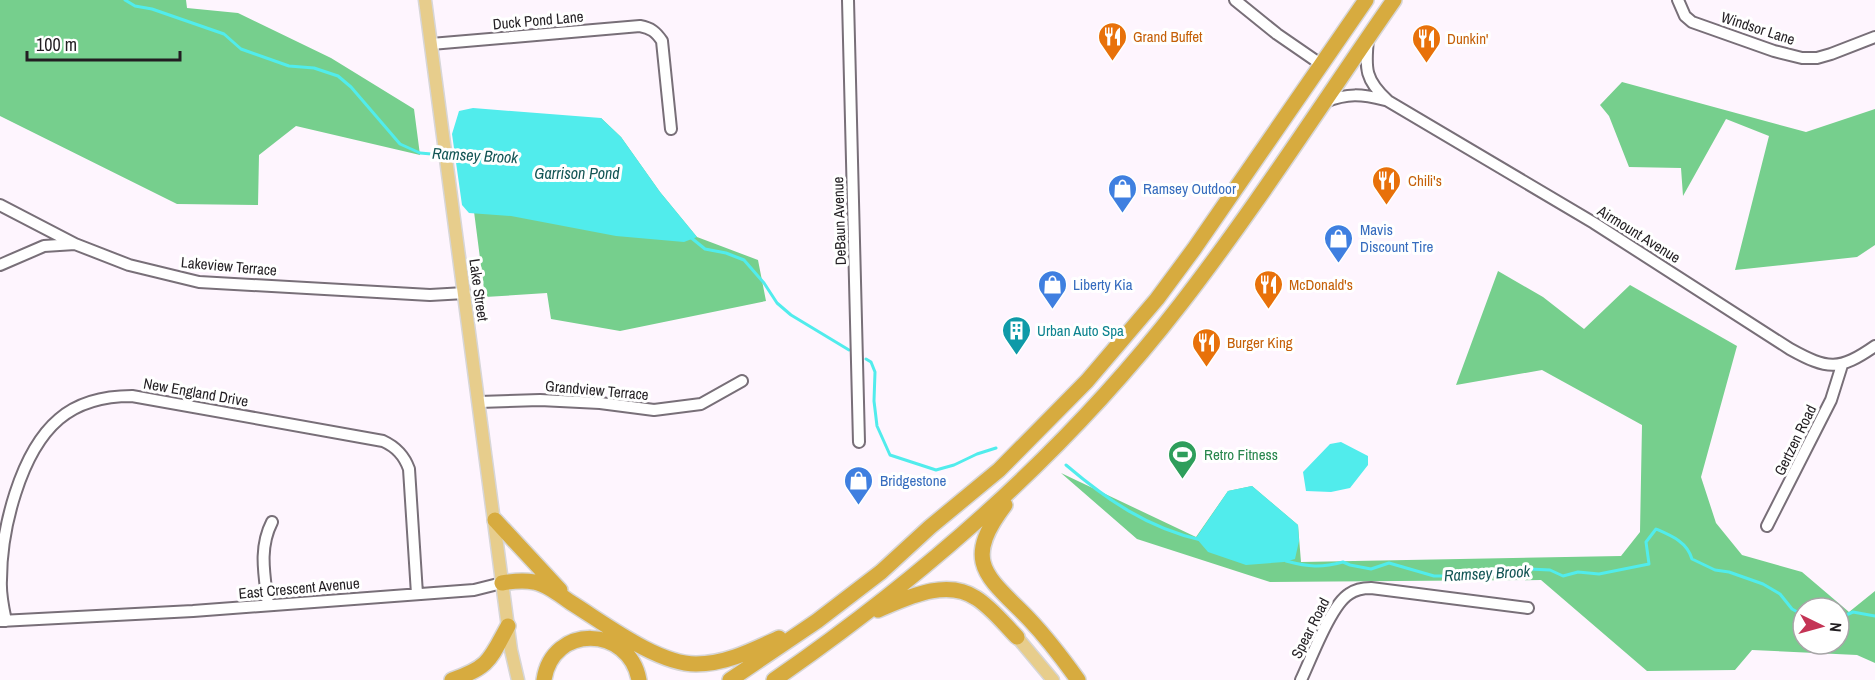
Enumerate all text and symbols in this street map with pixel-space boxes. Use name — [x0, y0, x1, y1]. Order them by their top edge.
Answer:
street label: Duck Pond Lane — [492, 6, 584, 34]
street label: Windsor Lane — [1718, 6, 1798, 50]
restaurant icon: Grand Buffet — [1096, 20, 1128, 62]
restaurant icon: Dunkin' — [1410, 22, 1442, 64]
scale bar — [27, 24, 180, 62]
place label: Grand Buffet — [1133, 26, 1203, 47]
place label: Dunkin' — [1447, 28, 1488, 49]
text: 100 m — [36, 32, 77, 57]
water label: Ramsey Brook — [431, 142, 519, 168]
water label: Garrison Pond — [534, 162, 620, 184]
restaurant icon: Chili's — [1371, 164, 1403, 206]
place label: Chili's — [1408, 170, 1442, 191]
shop icon: Ramsey Outdoor — [1106, 172, 1138, 214]
street label: DeBaun Avenue — [827, 176, 851, 266]
place label: Ramsey Outdoor — [1143, 178, 1236, 199]
street label: Airmount Avenue — [1593, 200, 1685, 268]
place label: Mavis Discount Tire — [1360, 219, 1434, 257]
shop icon: Mavis Discount Tire — [1323, 222, 1355, 264]
street label: Lakeview Terrace — [180, 251, 278, 281]
street label: Lake Street — [464, 257, 494, 323]
shop icon: Liberty Kia — [1036, 268, 1068, 310]
restaurant icon: McDonald's — [1252, 268, 1284, 310]
place label: Liberty Kia — [1073, 274, 1133, 295]
place label: McDonald's — [1289, 274, 1353, 295]
building icon: Urban Auto Spa — [1000, 314, 1032, 356]
place label: Urban Auto Spa — [1037, 320, 1124, 341]
restaurant icon: Burger King — [1190, 326, 1222, 368]
place label: Burger King — [1227, 332, 1293, 353]
street label: New England Drive — [142, 372, 250, 412]
street label: Grandview Terrace — [544, 375, 650, 405]
street label: Gertzen Road — [1769, 401, 1821, 479]
sports icon: Retro Fitness — [1167, 438, 1199, 480]
place label: Retro Fitness — [1204, 444, 1278, 465]
shop icon: Bridgestone — [843, 464, 875, 506]
place label: Bridgestone — [880, 470, 946, 491]
water label: Ramsey Brook — [1443, 560, 1531, 586]
street label: East Crescent Avenue — [238, 572, 361, 604]
street label: Spear Road — [1286, 594, 1334, 662]
north arrow — [1791, 596, 1851, 656]
text: N — [1825, 622, 1847, 633]

